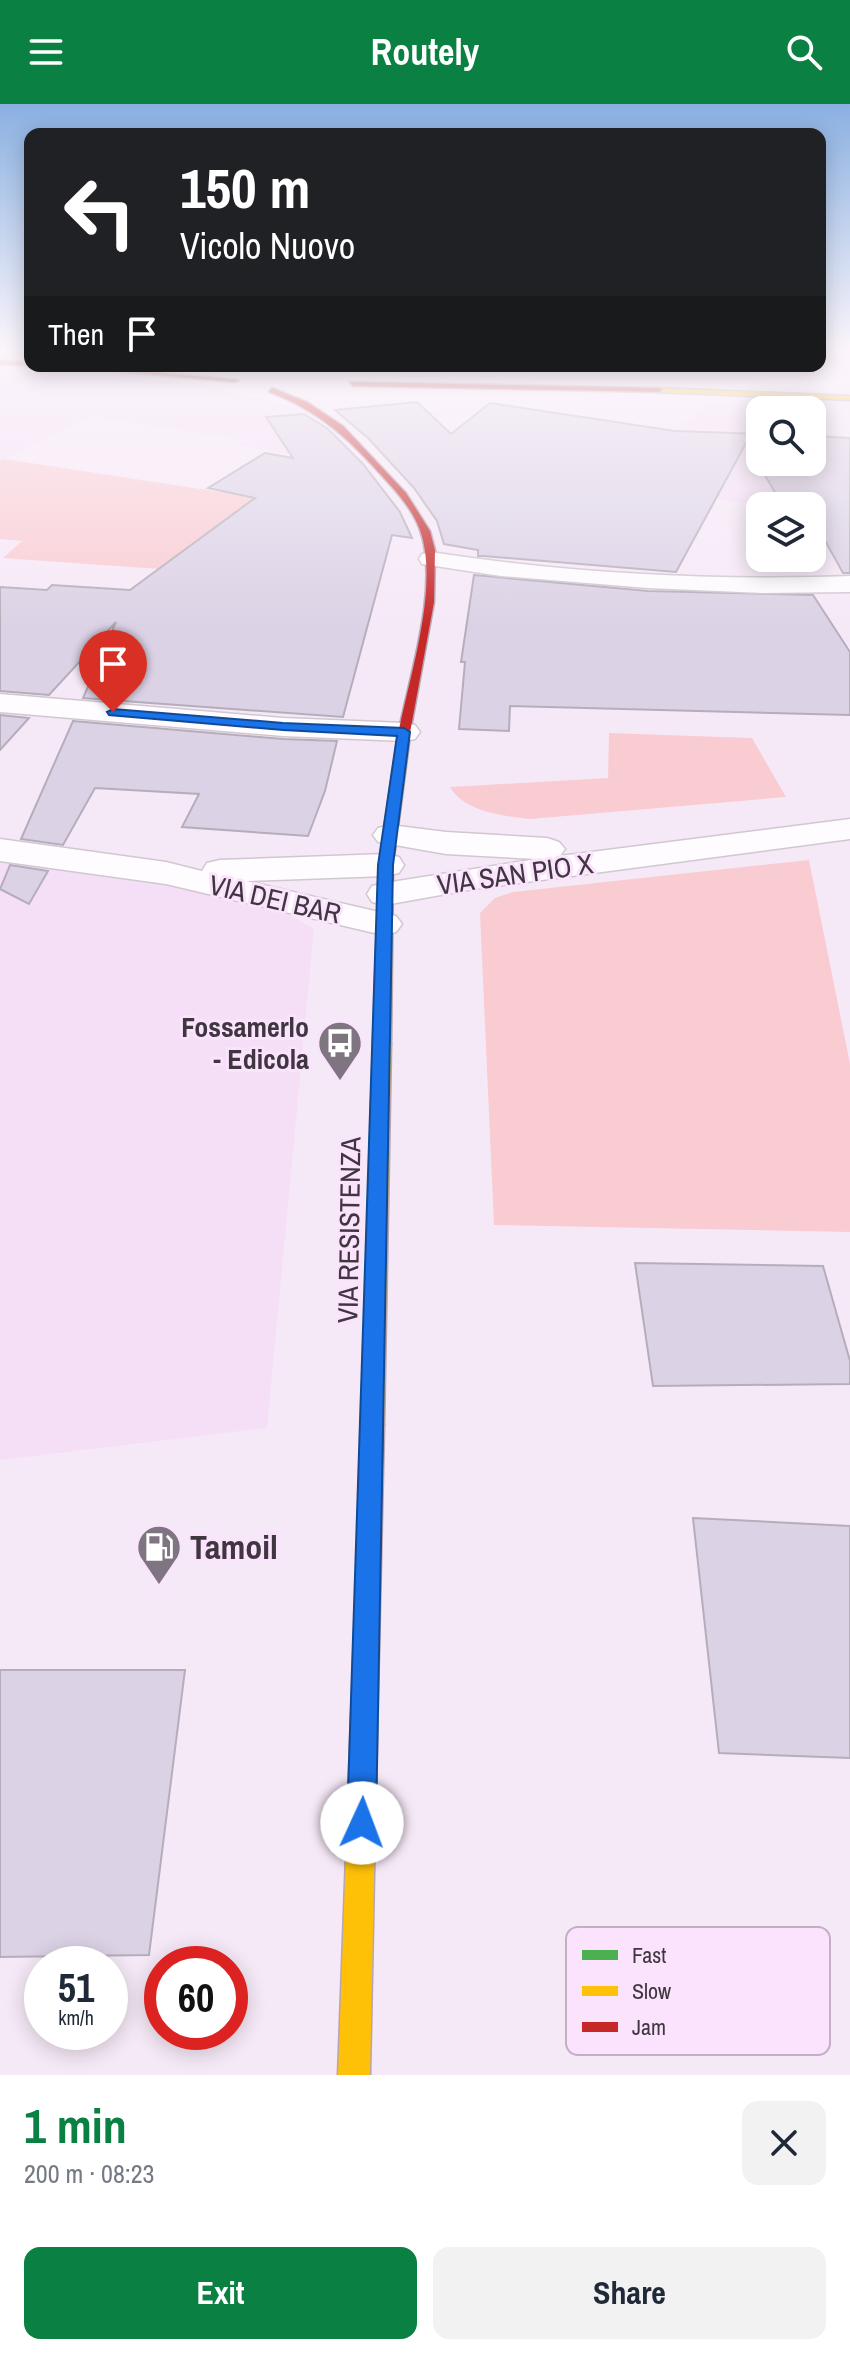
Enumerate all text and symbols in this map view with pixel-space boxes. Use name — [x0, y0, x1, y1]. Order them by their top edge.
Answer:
text: Routely — [371, 28, 479, 76]
icon: menu — [24, 30, 68, 74]
icon: search — [782, 30, 826, 74]
text: 150 m — [180, 150, 310, 225]
icon: left — [48, 160, 152, 264]
text: Vicolo Nuovo — [180, 222, 355, 270]
icon: arrive — [120, 312, 164, 356]
text: Then — [48, 314, 104, 354]
map controls — [746, 396, 826, 572]
button: search — [746, 396, 826, 476]
button: layers — [746, 492, 826, 572]
pin — [79, 630, 147, 712]
icon: arrive — [91, 642, 135, 686]
street label: VIA SAN PIO X — [435, 844, 596, 904]
street label: VIA DEI BAR — [205, 865, 345, 933]
place label: Fossamerlo - Edicola — [181, 1008, 309, 1078]
bus stop icon: Fossamerlo - Edicola — [316, 1019, 364, 1082]
street label: VIA RESISTENZA — [328, 1136, 370, 1323]
fuel station icon: Tamoil — [135, 1523, 183, 1586]
place label: Tamoil — [190, 1524, 278, 1570]
position arrow — [320, 1781, 404, 1865]
legend — [566, 1927, 830, 2055]
text: Fast — [632, 1940, 666, 1970]
speed limit sign: 60 — [144, 1946, 248, 2050]
text: 51 — [58, 1961, 94, 2014]
text: Slow — [632, 1976, 671, 2006]
text: km/h — [58, 2004, 94, 2031]
text: Jam — [632, 2012, 666, 2042]
text: 1 min — [24, 2093, 127, 2158]
button: close — [742, 2101, 826, 2185]
text: 200 m · 08:23 — [24, 2156, 154, 2191]
button: Exit — [24, 2247, 417, 2339]
button: Share — [433, 2247, 826, 2339]

